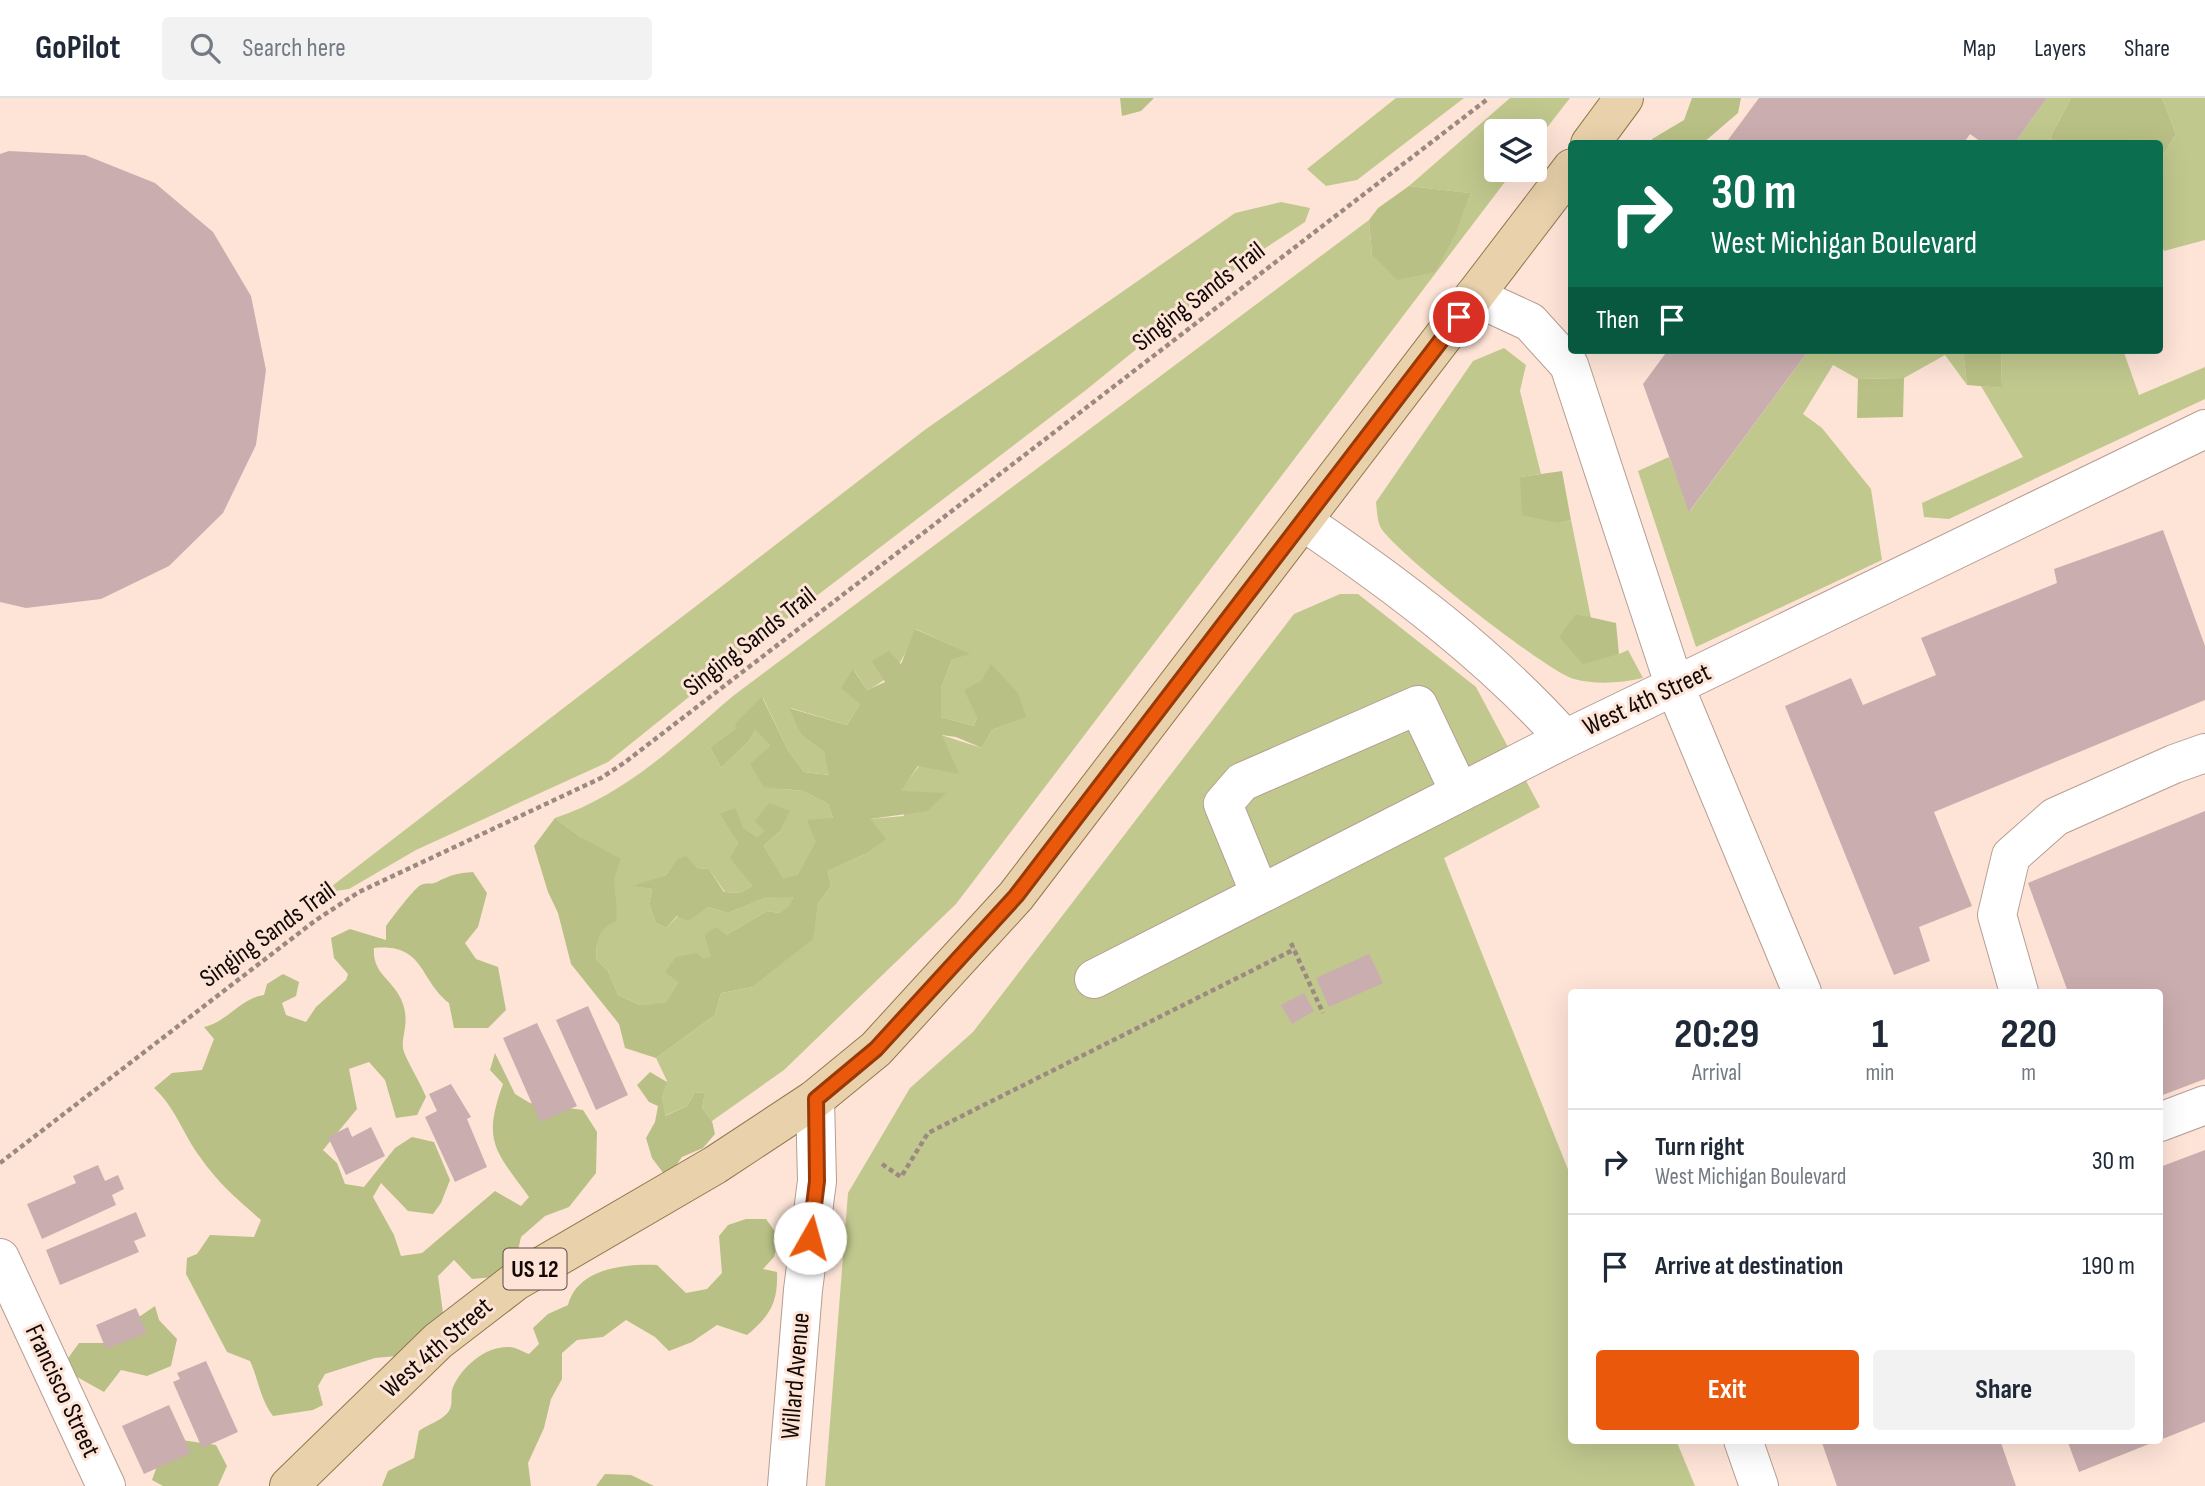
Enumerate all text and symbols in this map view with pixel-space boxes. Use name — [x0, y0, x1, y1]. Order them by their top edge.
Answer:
search box — [162, 17, 652, 80]
text: GoPilot — [35, 28, 120, 68]
icon: search — [186, 29, 224, 67]
text: Search here — [242, 33, 346, 64]
text: Map — [1963, 34, 1996, 63]
text: Layers — [2034, 34, 2086, 63]
text: Share — [2124, 34, 2170, 63]
map controls — [1484, 119, 1547, 182]
button: layers — [1484, 119, 1547, 182]
text: 30 m — [1711, 164, 1796, 223]
icon: right — [1596, 168, 1687, 259]
text: West Michigan Boulevard — [1711, 224, 1977, 263]
street label: Singing Sands Trail — [1126, 236, 1272, 358]
pin — [1429, 287, 1489, 347]
icon: arrive — [1440, 298, 1478, 336]
icon: arrive — [1653, 301, 1691, 339]
text: Then — [1596, 305, 1639, 336]
street label: Singing Sands Trail — [677, 581, 823, 703]
street label: West 4th Street — [1578, 657, 1716, 743]
street label: Singing Sands Trail — [194, 875, 342, 995]
text: 20:29 — [1674, 1009, 1759, 1060]
text: 1 — [1872, 1009, 1888, 1060]
text: 220 — [2000, 1009, 2057, 1060]
text: Arrival — [1692, 1059, 1741, 1087]
text: min — [1865, 1059, 1894, 1087]
text: m — [2021, 1059, 2036, 1087]
text: Turn right — [1655, 1132, 1744, 1163]
icon: right — [1596, 1143, 1634, 1181]
text: 30 m — [2092, 1146, 2135, 1177]
text: West Michigan Boulevard — [1655, 1163, 1846, 1191]
position arrow — [773, 1201, 847, 1275]
road number: US 12 — [504, 1248, 566, 1289]
icon: arrive — [1596, 1248, 1634, 1286]
text: Arrive at destination — [1655, 1251, 1843, 1282]
text: 190 m — [2082, 1251, 2135, 1282]
street label: West 4th Street — [375, 1291, 499, 1405]
street label: Willard Avenue — [775, 1311, 817, 1441]
street label: Francisco Street — [18, 1320, 106, 1462]
button: Exit — [1596, 1350, 1859, 1430]
button: Share — [1873, 1350, 2135, 1430]

